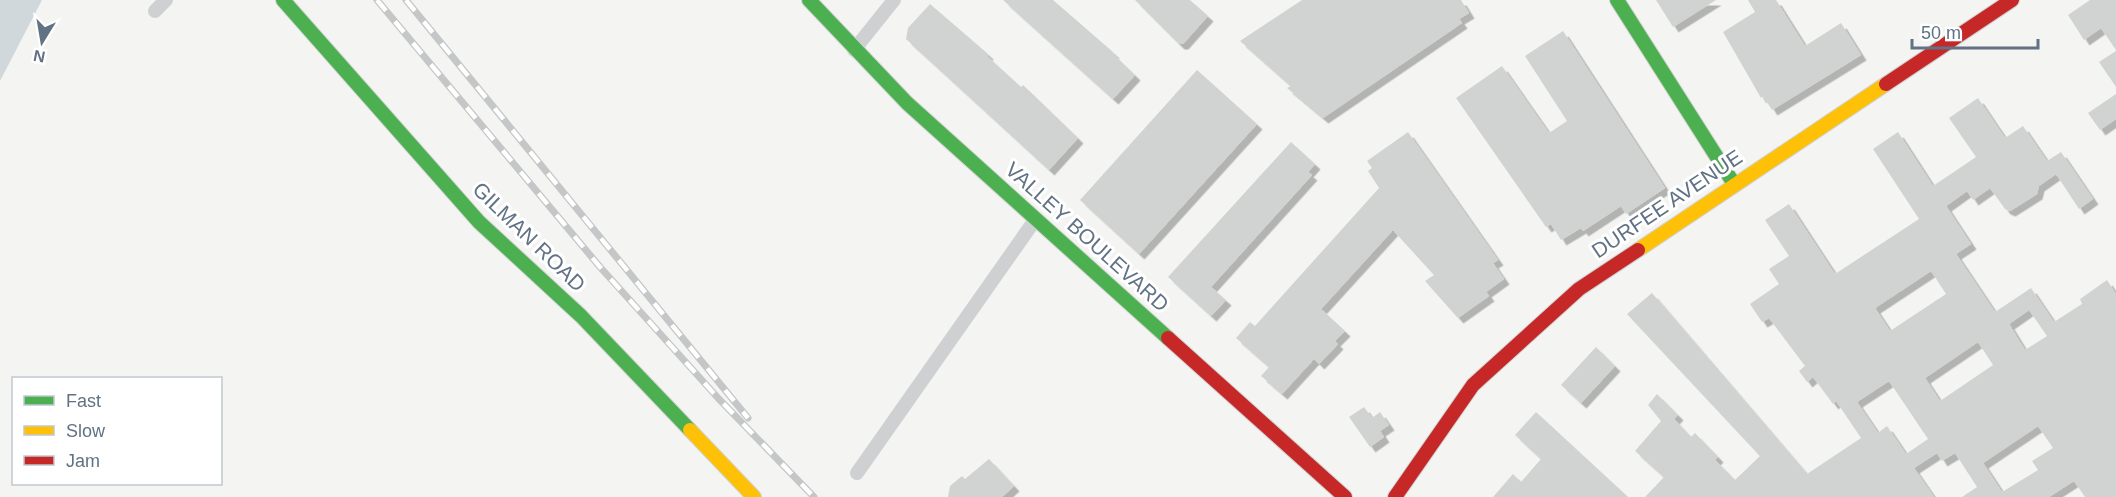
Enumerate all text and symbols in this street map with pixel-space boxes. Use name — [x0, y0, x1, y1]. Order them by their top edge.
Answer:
north arrow — [12, 12, 72, 72]
scale bar — [1912, 12, 2038, 50]
text: 50 m — [1921, 23, 1961, 43]
text: N — [32, 47, 47, 66]
street label: DURFEE AVENUE — [1587, 145, 1746, 262]
street label: VALLEY BOULEVARD — [1001, 157, 1174, 316]
street label: GILMAN ROAD — [468, 177, 590, 296]
legend — [12, 377, 222, 485]
text: Fast — [66, 391, 101, 411]
text: Slow — [66, 421, 106, 441]
text: Jam — [66, 451, 100, 471]

